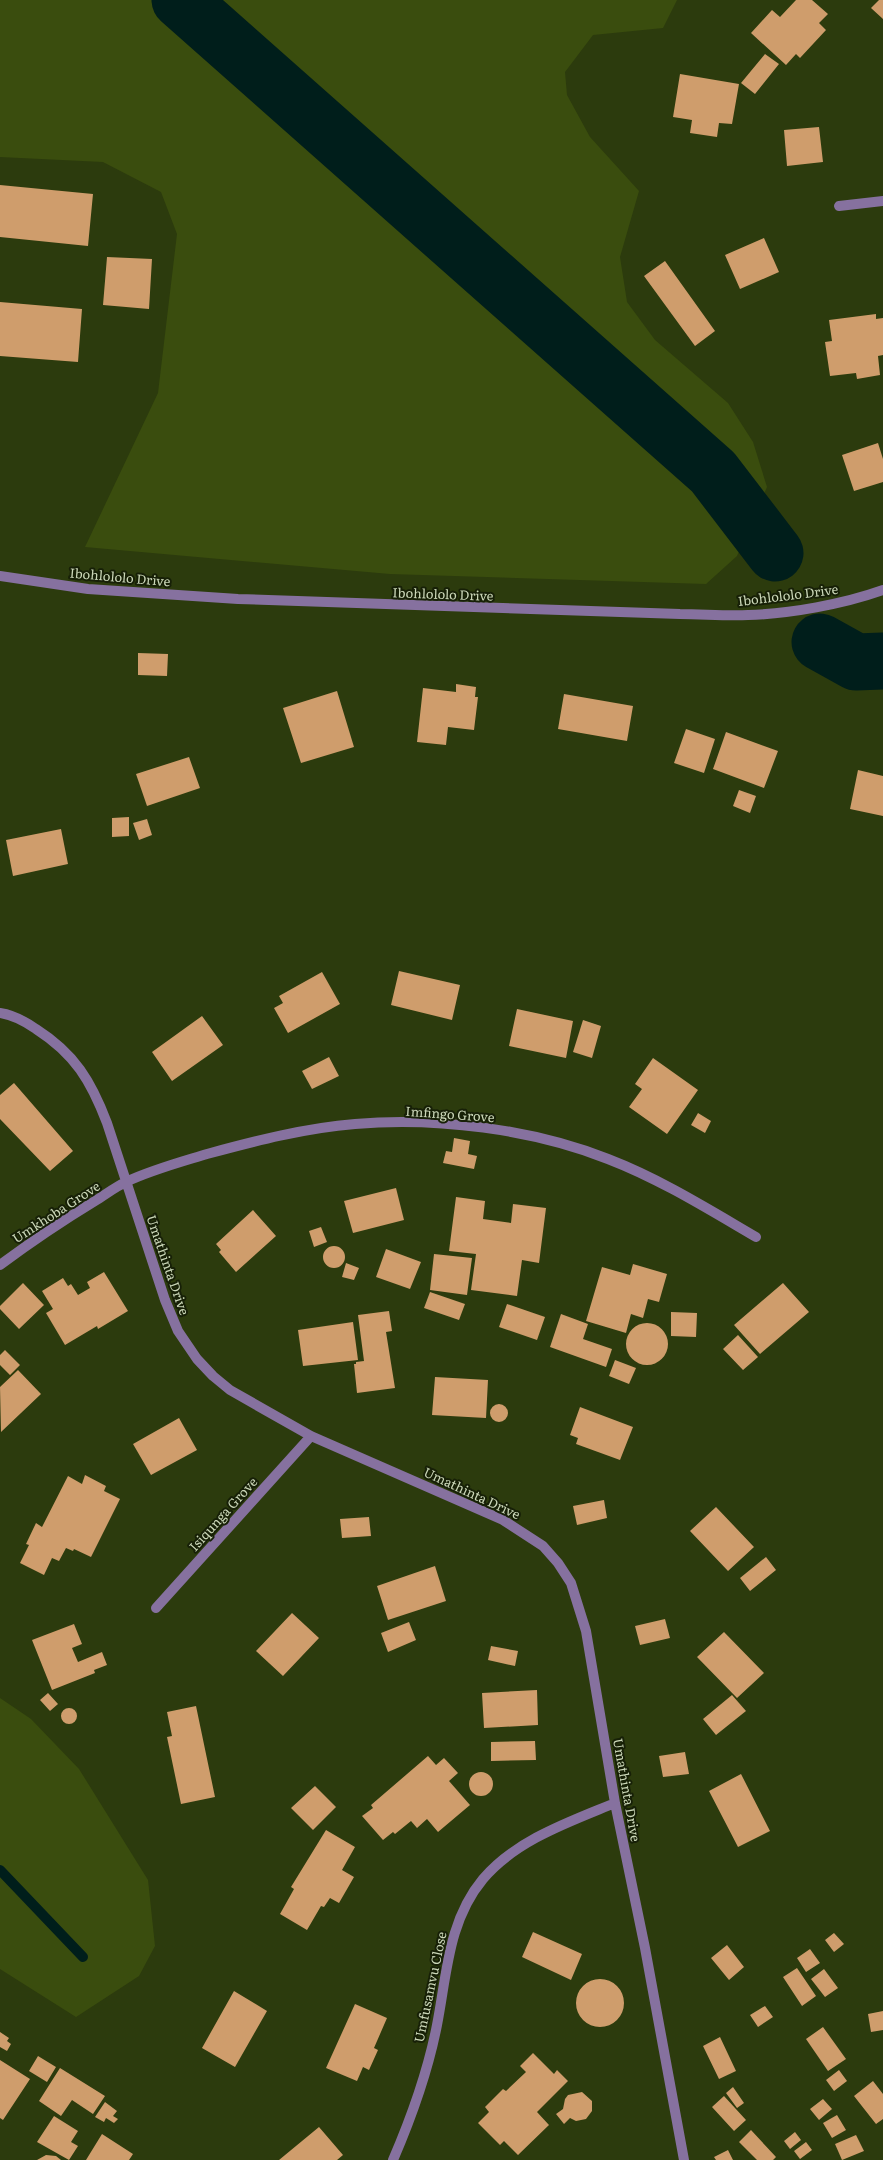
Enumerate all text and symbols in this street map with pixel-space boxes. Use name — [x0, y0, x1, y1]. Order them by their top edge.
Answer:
street label: Ibohlololo Drive — [69, 563, 171, 590]
street label: Ibohlololo Drive — [737, 579, 840, 610]
street label: Ibohlololo Drive — [392, 582, 494, 605]
street label: Imfingo Grove — [405, 1101, 495, 1126]
street label: Umkhoba Grove — [8, 1176, 104, 1247]
street label: Umathinta Drive — [142, 1212, 195, 1318]
street label: Umathinta Drive — [421, 1462, 524, 1523]
street label: Isiqunga Grove — [184, 1472, 261, 1555]
street label: Umathinta Drive — [609, 1737, 646, 1843]
street label: Umfusamvu Close — [408, 1930, 451, 2044]

